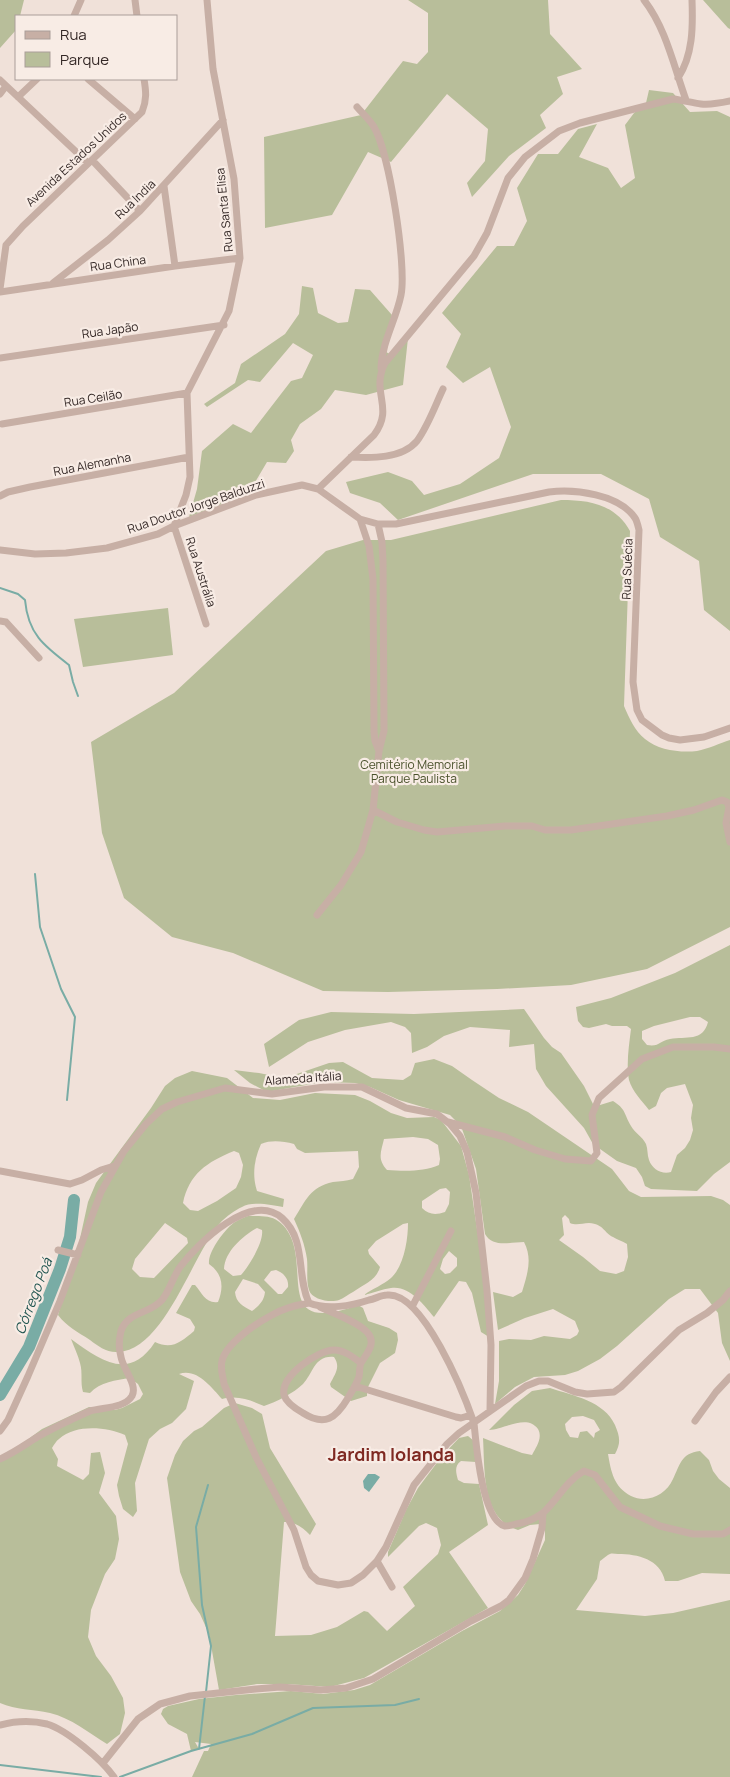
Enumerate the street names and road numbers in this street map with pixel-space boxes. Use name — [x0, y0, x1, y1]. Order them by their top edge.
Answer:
street label: Avenida Estados Unidos — [22, 108, 130, 210]
street label: Rua Santa Elisa — [211, 167, 237, 253]
street label: Rua India — [111, 175, 159, 223]
street label: Rua China — [89, 251, 147, 275]
street label: Rua Japão — [81, 318, 139, 342]
street label: Rua Ceilão — [63, 385, 123, 411]
street label: Rua Alemanha — [52, 448, 132, 480]
street label: Rua Doutor Jorge Balduzzi — [125, 474, 267, 538]
street label: Rua Austrália — [182, 535, 220, 609]
street label: Rua Suécia — [617, 538, 637, 600]
street label: Alameda Itália — [264, 1067, 342, 1089]

